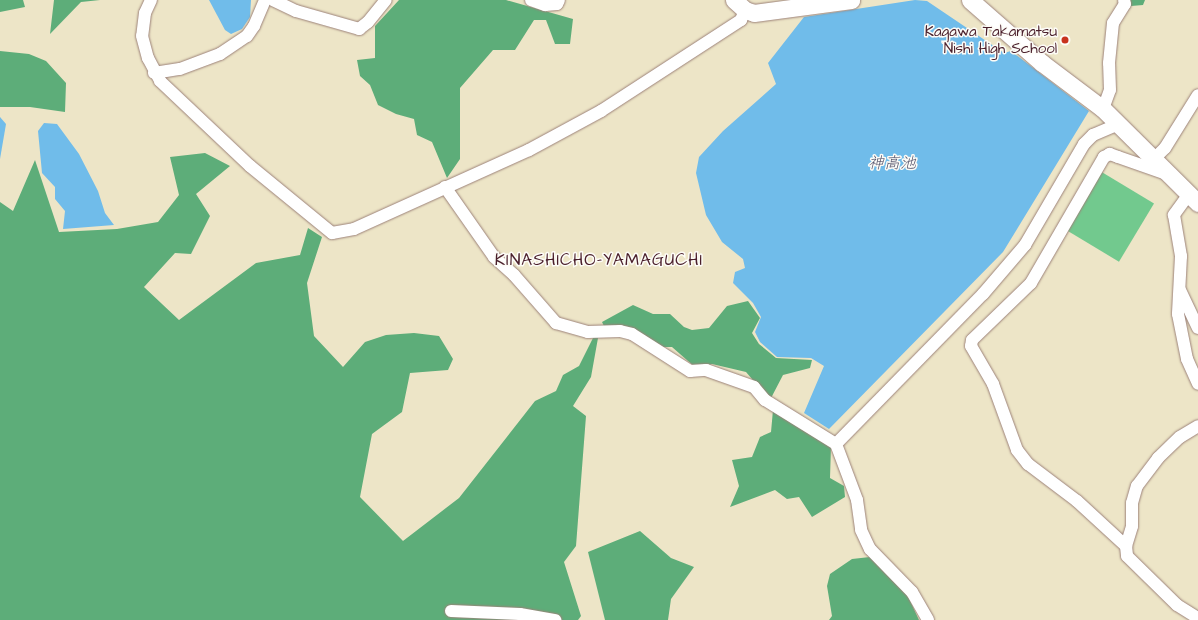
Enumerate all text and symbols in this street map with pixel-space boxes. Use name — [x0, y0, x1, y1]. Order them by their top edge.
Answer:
place label: Kagawa Takamatsu Nishi High School — [925, 22, 1057, 57]
marker: Kagawa Takamatsu Nishi High School — [1060, 35, 1070, 45]
water label: 神高池 — [868, 153, 916, 173]
district label: KINASHICHO-YAMAGUCHI — [495, 251, 703, 271]

